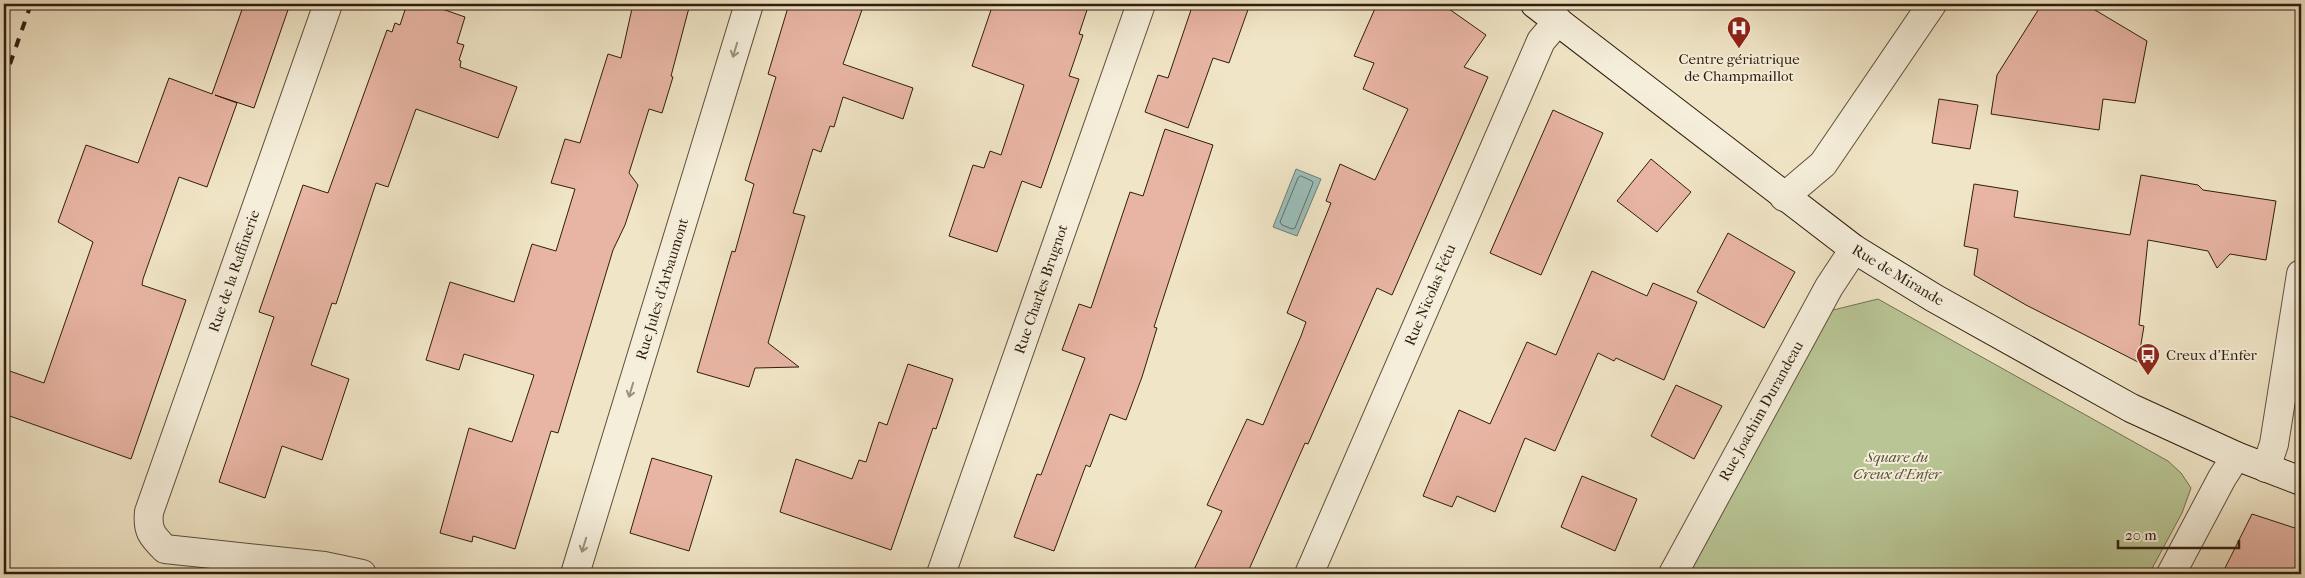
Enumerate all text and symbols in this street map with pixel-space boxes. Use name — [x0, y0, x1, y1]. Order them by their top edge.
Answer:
hospital icon: Centre gériatrique de Champmaillot — [1726, 15, 1752, 49]
one-way arrow — [729, 42, 739, 58]
place label: Centre gériatrique de Champmaillot — [1678, 50, 1800, 85]
street label: Rue de la Raffinerie — [205, 207, 264, 335]
street label: Rue Jules d'Arbaumont — [632, 215, 692, 362]
street label: Rue Charles Brugnot — [1010, 221, 1072, 356]
street label: Rue de Mirande — [1849, 240, 1948, 310]
street label: Rue Nicolas Fétu — [1401, 241, 1460, 348]
street label: Rue Joachim Durandeau — [1715, 337, 1807, 484]
bus stop icon: Creux d'Enfer — [2135, 342, 2161, 376]
place label: Creux d'Enfer — [2166, 346, 2258, 364]
one-way arrow — [626, 382, 636, 398]
park label: Square du Creux d'Enfer — [1853, 448, 1942, 483]
scale bar — [2118, 518, 2239, 550]
text: 20 m — [2125, 526, 2157, 544]
one-way arrow — [579, 537, 588, 553]

